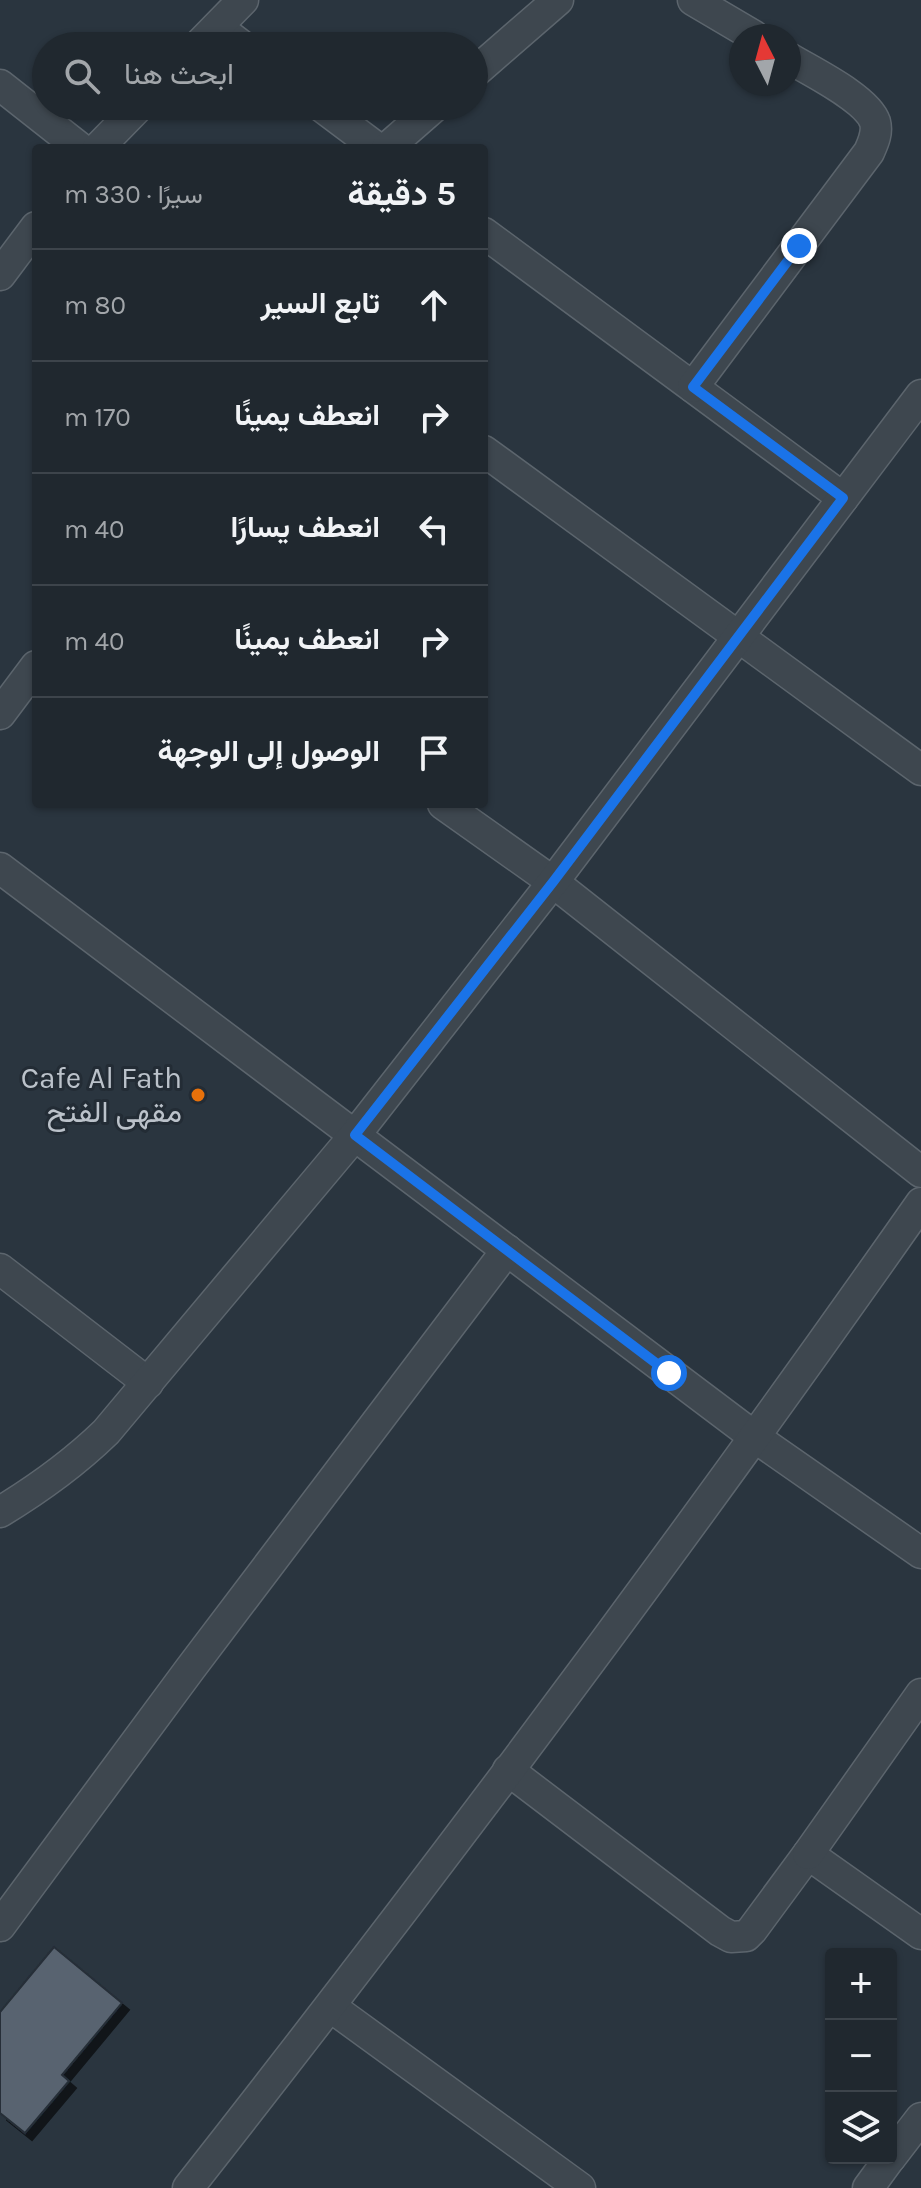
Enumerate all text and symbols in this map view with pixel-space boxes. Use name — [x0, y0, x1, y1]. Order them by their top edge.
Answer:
north arrow — [729, 24, 801, 96]
search box — [32, 32, 488, 120]
icon: search — [60, 54, 104, 98]
text: ابحث هنا — [124, 56, 234, 92]
text: 5 دقيقة — [347, 174, 456, 214]
text: سيرًا · 330 m — [64, 179, 203, 210]
route end — [781, 228, 817, 264]
icon: ahead — [412, 283, 456, 327]
text: تابع السير — [261, 285, 380, 321]
text: 80 m — [64, 290, 126, 321]
icon: right — [412, 395, 456, 439]
text: انعطف يمينًا — [234, 397, 380, 433]
text: 170 m — [64, 402, 131, 433]
icon: left — [412, 507, 456, 551]
text: انعطف يسارًا — [230, 509, 380, 545]
text: 40 m — [64, 514, 124, 545]
icon: right — [412, 619, 456, 663]
text: انعطف يمينًا — [234, 621, 380, 657]
text: 40 m — [64, 626, 124, 657]
icon: arrive — [412, 731, 456, 775]
text: الوصول إلى الوجهة — [157, 733, 380, 769]
place label: Cafe Al Fath مقهى الفتح — [21, 1060, 182, 1132]
marker: Cafe Al Fath مقهى الفتح — [189, 1086, 207, 1104]
route start — [651, 1355, 687, 1391]
map controls — [825, 1948, 897, 2164]
button: + — [825, 1948, 897, 2020]
button: − — [825, 2020, 897, 2092]
button: layers — [825, 2092, 897, 2164]

